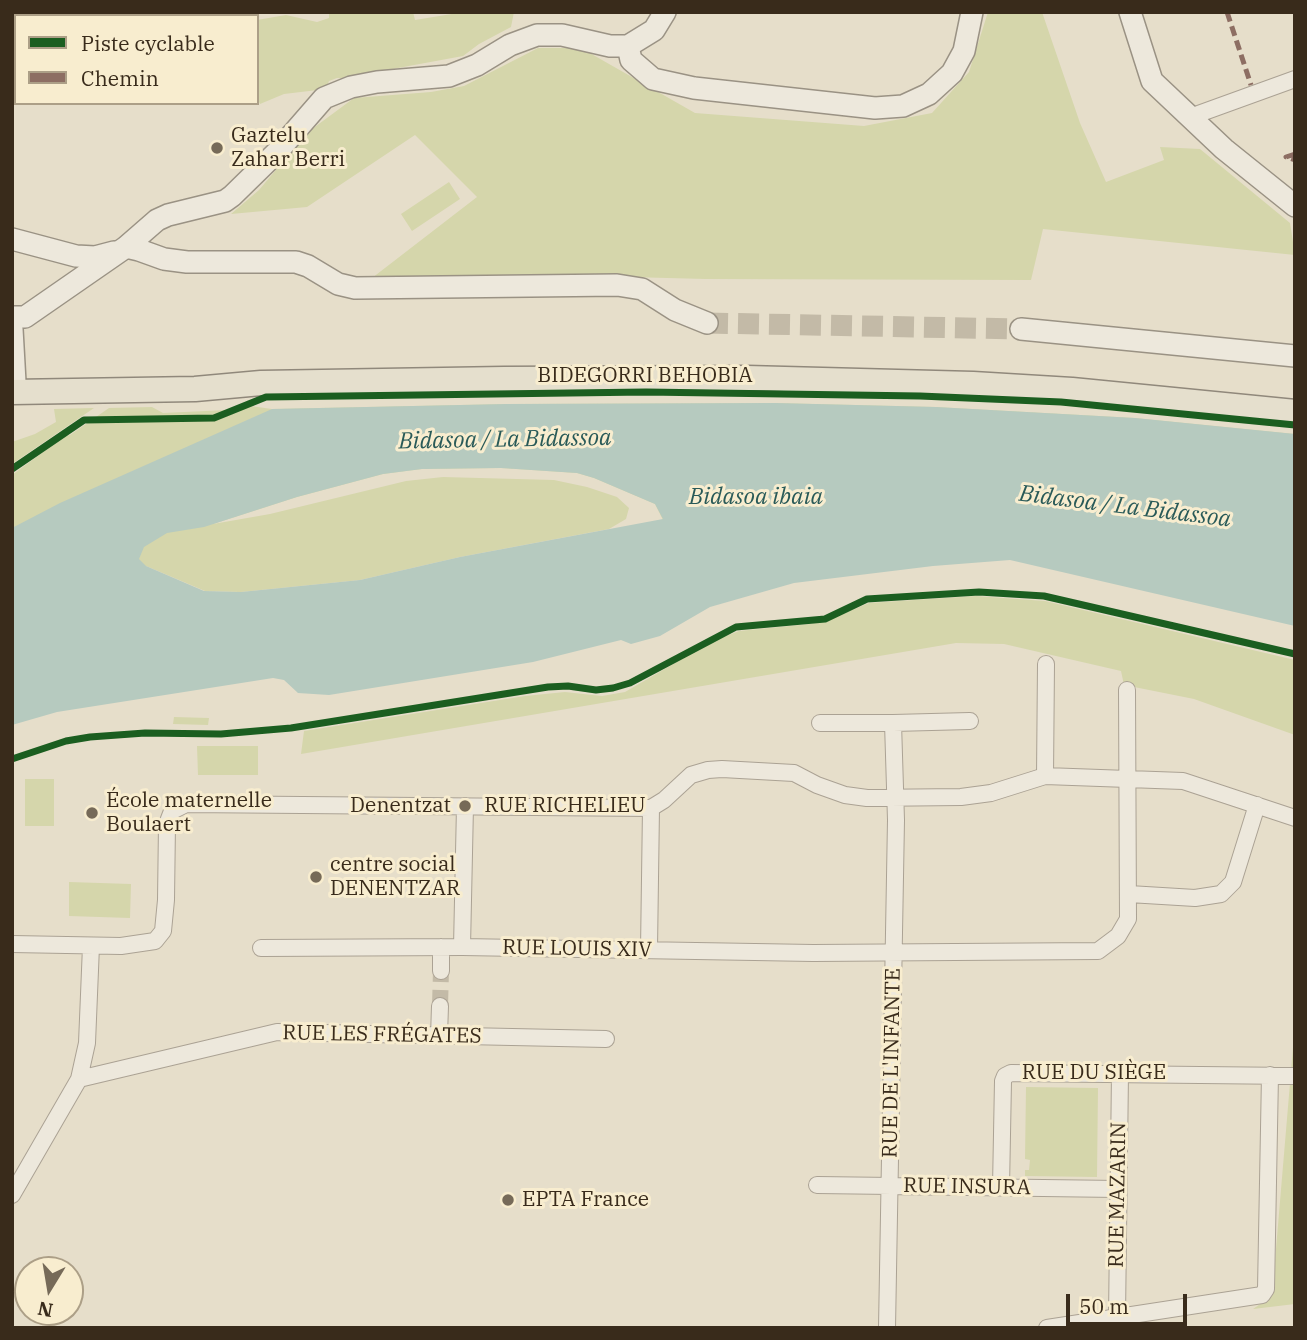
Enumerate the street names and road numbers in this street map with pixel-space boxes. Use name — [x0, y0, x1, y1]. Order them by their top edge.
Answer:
street label: BIDEGORRI BEHOBIA — [537, 363, 753, 389]
street label: RUE RICHELIEU — [484, 793, 646, 819]
street label: RUE LOUIS XIV — [502, 935, 652, 963]
street label: RUE DE L'INFANTE — [878, 968, 906, 1158]
street label: RUE LES FRÉGATES — [282, 1021, 482, 1049]
street label: RUE DU SIÈGE — [1022, 1060, 1166, 1086]
street label: RUE MAZARIN — [1104, 1122, 1132, 1268]
street label: RUE INSURA — [903, 1173, 1031, 1201]

